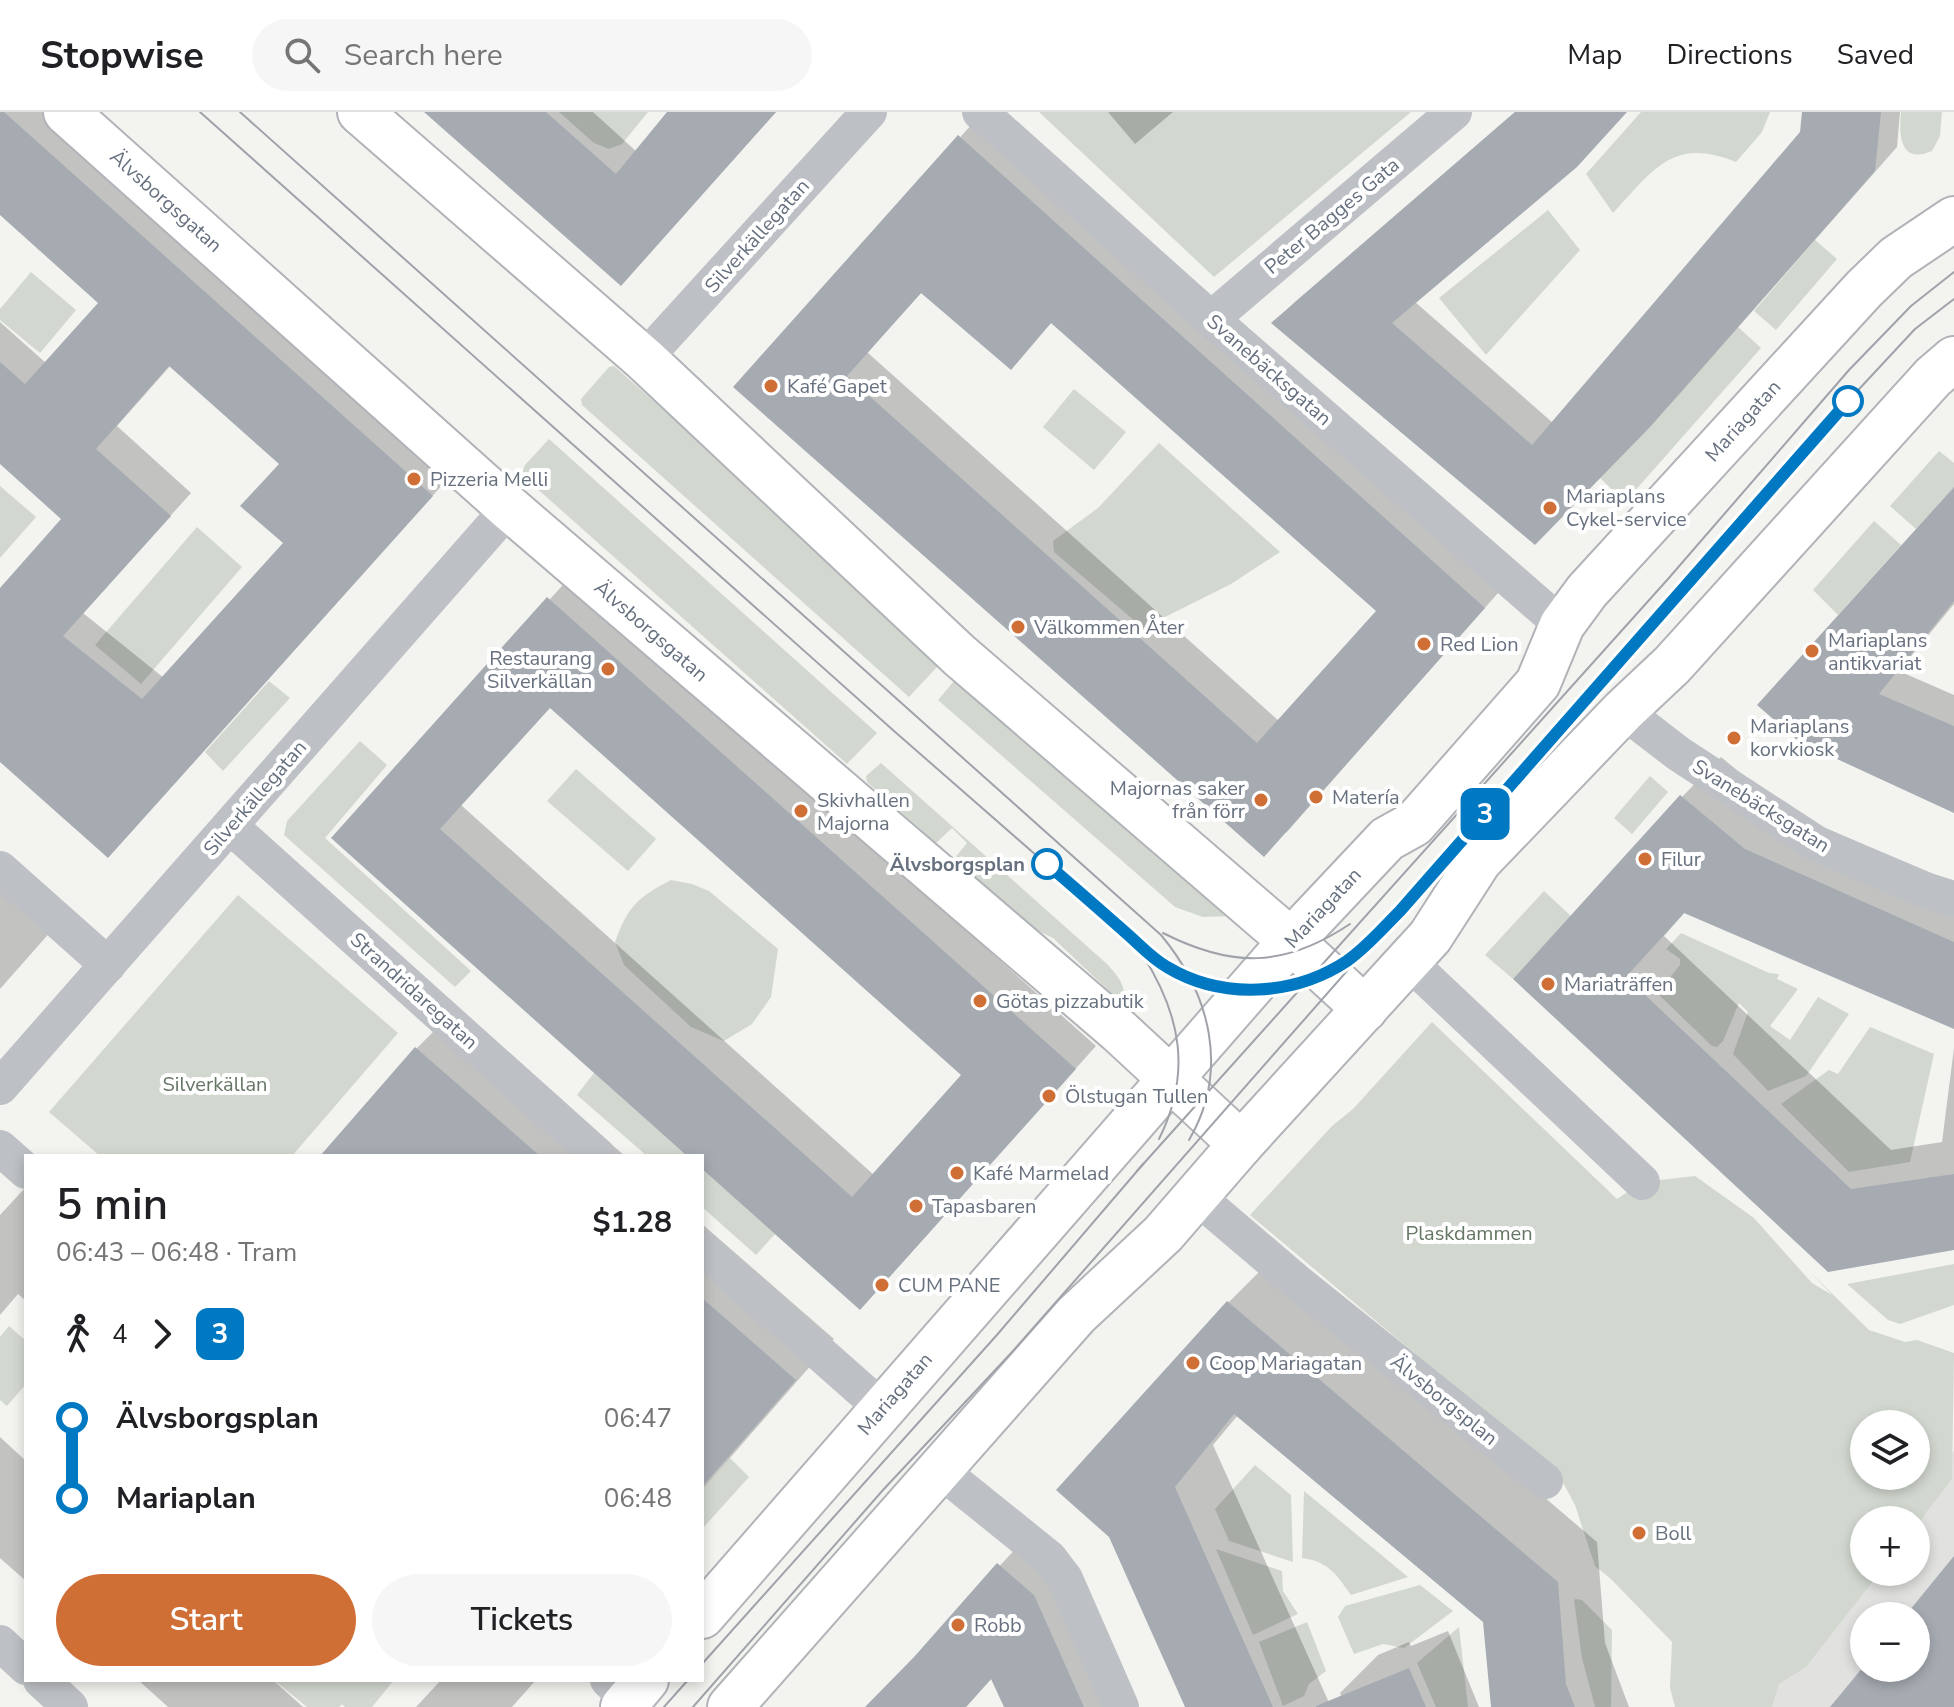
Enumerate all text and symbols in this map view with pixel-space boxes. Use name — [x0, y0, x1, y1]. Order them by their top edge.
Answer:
search box — [252, 19, 812, 91]
text: Stopwise — [40, 30, 204, 81]
icon: search — [280, 33, 324, 77]
text: Search here — [344, 35, 503, 76]
text: Map — [1567, 36, 1622, 74]
text: Directions — [1666, 36, 1793, 74]
text: Saved — [1837, 36, 1914, 74]
street label: Älvsborgsgatan — [104, 143, 228, 259]
street label: Peter Bagges Gata — [1259, 152, 1405, 280]
street label: Silverkällegatan — [699, 173, 815, 299]
street label: Svanebäcksgatan — [1201, 308, 1337, 432]
place label: Kafé Gapet — [787, 373, 888, 400]
street label: Mariagatan — [1699, 374, 1787, 468]
marker: Kafé Gapet — [762, 377, 780, 395]
unlabelled marker — [1833, 386, 1863, 416]
place label: Pizzeria Melli — [430, 466, 548, 493]
marker: Pizzeria Melli — [405, 470, 423, 488]
place label: Mariaplans Cykel-service — [1566, 483, 1687, 533]
marker: Mariaplans Cykel-service — [1541, 499, 1559, 517]
street label: Älvsborgsgatan — [588, 574, 714, 688]
place label: Välkommen Åter — [1033, 614, 1184, 641]
marker: Välkommen Åter — [1009, 618, 1027, 636]
place label: Mariaplans antikvariat — [1828, 627, 1927, 677]
place label: Red Lion — [1440, 631, 1519, 658]
marker: Red Lion — [1415, 635, 1433, 653]
marker: Mariaplans antikvariat — [1803, 642, 1821, 660]
place label: Restaurang Silverkällan — [487, 645, 592, 695]
marker: Restaurang Silverkällan — [599, 660, 617, 678]
place label: Mariaplans korvkiosk — [1750, 713, 1849, 763]
marker: Mariaplans korvkiosk — [1725, 729, 1743, 747]
street label: Silverkällegatan — [197, 735, 313, 861]
street label: Svanebäcksgatan — [1687, 753, 1835, 859]
place label: Majornas saker från förr — [1110, 775, 1245, 825]
place label: Matería — [1332, 784, 1400, 811]
place label: Skivhallen Majorna — [817, 787, 910, 837]
marker: Matería — [1307, 788, 1325, 806]
line badge: 3 — [1459, 788, 1511, 840]
marker: Majornas saker från förr — [1252, 791, 1270, 809]
text: 3 — [1477, 795, 1493, 833]
marker: Skivhallen Majorna — [792, 802, 810, 820]
place label: Filur — [1661, 846, 1701, 873]
marker: Älvsborgsplan — [1032, 849, 1062, 879]
marker: Filur — [1636, 850, 1654, 868]
place label: Älvsborgsplan — [890, 851, 1025, 878]
street label: Mariagatan — [1279, 862, 1367, 954]
street label: Strandridaregatan — [344, 926, 484, 1056]
place label: Mariaträffen — [1564, 971, 1673, 998]
marker: Mariaträffen — [1539, 975, 1557, 993]
place label: Götas pizzabutik — [996, 988, 1145, 1015]
marker: Götas pizzabutik — [971, 992, 989, 1010]
park label: Silverkällan — [163, 1071, 267, 1098]
place label: Ölstugan Tullen — [1065, 1083, 1208, 1110]
marker: Ölstugan Tullen — [1040, 1087, 1058, 1105]
place label: Kafé Marmelad — [973, 1160, 1109, 1187]
marker: Kafé Marmelad — [948, 1164, 966, 1182]
text: 5 min — [56, 1175, 168, 1235]
place label: Tapasbaren — [932, 1193, 1036, 1220]
marker: Tapasbaren — [907, 1197, 925, 1215]
text: $1.28 — [593, 1202, 672, 1243]
park label: Plaskdammen — [1405, 1220, 1533, 1247]
text: 06:43 – 06:48 · Tram — [56, 1235, 297, 1270]
place label: CUM PANE — [898, 1272, 1001, 1299]
marker: CUM PANE — [873, 1276, 891, 1294]
icon: walk — [56, 1312, 100, 1356]
icon: forward — [140, 1312, 184, 1356]
text: 3 — [212, 1315, 228, 1353]
text: 4 — [112, 1317, 128, 1352]
street label: Mariagatan — [852, 1347, 938, 1441]
street label: Älvsborgsplan — [1385, 1348, 1503, 1452]
place label: Coop Mariagatan — [1209, 1350, 1362, 1377]
marker: Coop Mariagatan — [1184, 1354, 1202, 1372]
text: Älvsborgsplan — [116, 1398, 319, 1439]
text: 06:47 — [604, 1401, 672, 1436]
map controls — [1850, 1410, 1930, 1682]
button: layers — [1850, 1410, 1930, 1490]
text: Mariaplan — [116, 1478, 256, 1519]
text: 06:48 — [604, 1481, 672, 1516]
button: + — [1850, 1506, 1930, 1586]
place label: Boll — [1655, 1520, 1692, 1547]
marker: Boll — [1630, 1524, 1648, 1542]
button: Start — [56, 1574, 356, 1666]
button: Tickets — [372, 1574, 672, 1666]
button: − — [1850, 1602, 1930, 1682]
place label: Robb — [974, 1612, 1022, 1639]
marker: Robb — [949, 1616, 967, 1634]

